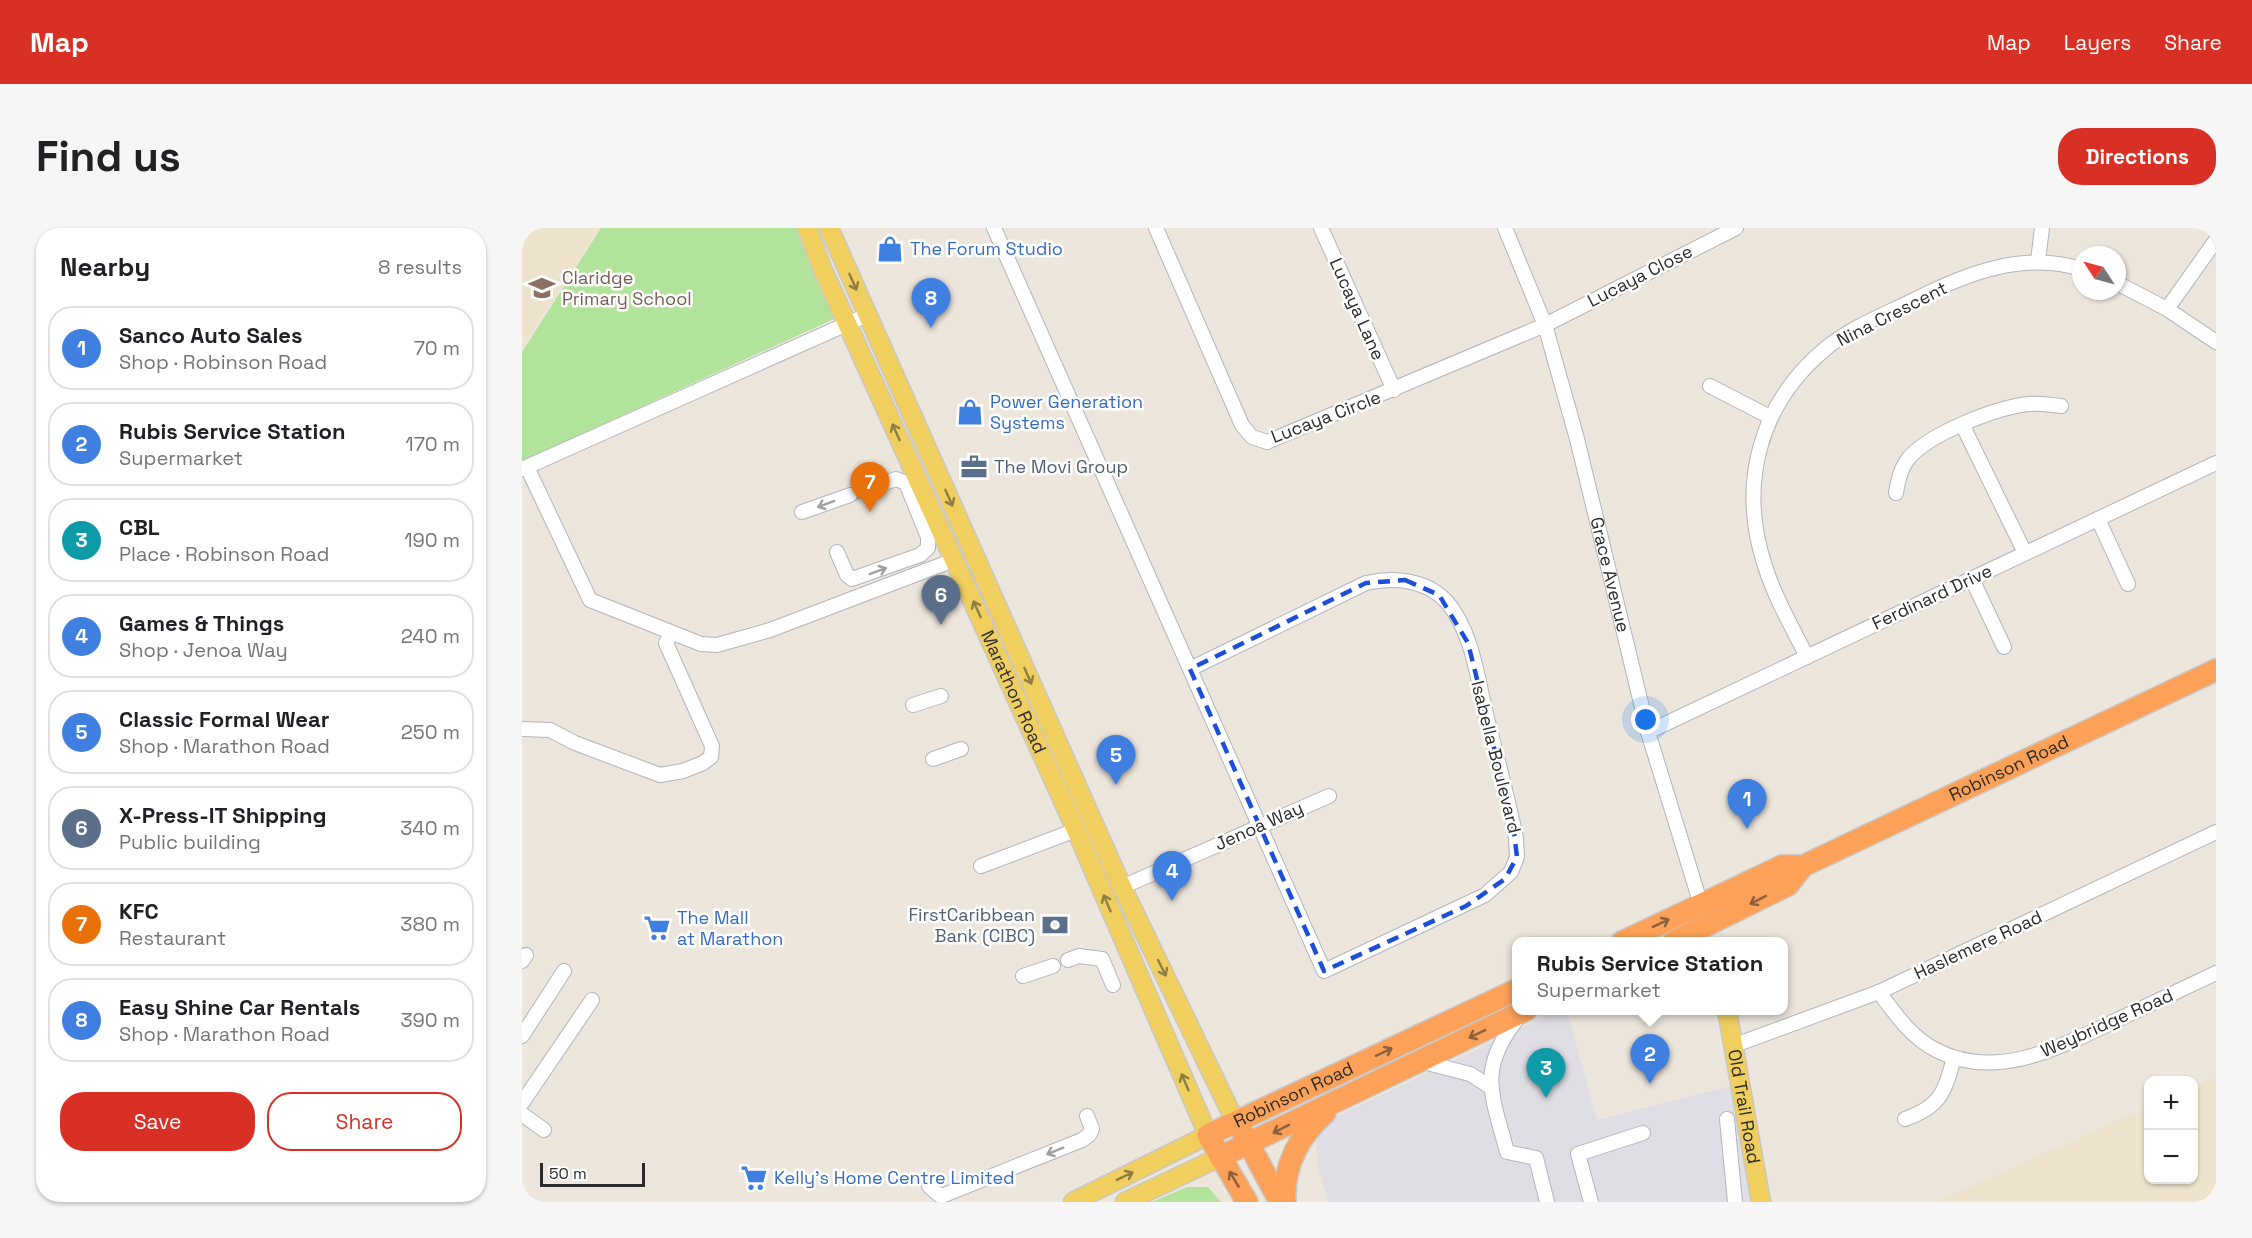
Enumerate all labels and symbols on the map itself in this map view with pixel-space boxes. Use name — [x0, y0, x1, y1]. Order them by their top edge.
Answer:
shop icon: The Forum Studio — [875, 234, 905, 264]
place label: The Forum Studio — [910, 237, 1063, 260]
street label: Lucaya Close — [1583, 239, 1696, 312]
north arrow — [2072, 246, 2126, 300]
street label: Lucaya Lane — [1325, 254, 1390, 363]
place label: Claridge Primary School — [562, 266, 692, 310]
one-way arrow — [847, 272, 859, 290]
school or university icon: Claridge Primary School — [527, 273, 557, 303]
street label: Nina Crescent — [1833, 276, 1951, 351]
pin: 8 — [912, 279, 950, 328]
street label: Lucaya Circle — [1268, 385, 1384, 448]
place label: Power Generation Systems — [990, 390, 1143, 434]
shop icon: Power Generation Systems — [955, 397, 985, 427]
one-way arrow — [890, 423, 901, 441]
office icon: The Movi Group — [959, 452, 989, 482]
place label: The Movi Group — [994, 455, 1128, 478]
pin: 7 — [850, 462, 890, 512]
one-way arrow — [943, 489, 955, 507]
one-way arrow — [817, 499, 836, 510]
street label: Grace Avenue — [1585, 515, 1635, 635]
street label: Ferdinard Drive — [1868, 559, 1996, 634]
one-way arrow — [868, 564, 887, 575]
pin: 6 — [922, 576, 960, 625]
one-way arrow — [970, 601, 982, 619]
street label: Marathon Road — [976, 627, 1052, 757]
one-way arrow — [1023, 667, 1034, 685]
street label: Isabella Boulevard — [1466, 678, 1527, 836]
your location — [1631, 705, 1660, 734]
street label: Robinson Road — [1945, 730, 2072, 806]
pin: 5 — [1096, 736, 1136, 785]
pin: 1 — [1728, 780, 1766, 829]
street label: Jenoa Way — [1211, 796, 1307, 855]
pin: 4 — [1152, 852, 1192, 901]
one-way arrow — [1101, 894, 1112, 912]
one-way arrow — [1750, 895, 1768, 906]
place label: FirstCaribbean Bank (CIBC) — [908, 903, 1035, 947]
street label: Haslemere Road — [1910, 905, 2046, 984]
place label: The Mall at Marathon — [677, 906, 783, 950]
bank icon: FirstCaribbean Bank (CIBC) — [1040, 910, 1070, 940]
supermarket icon: The Mall at Marathon — [642, 913, 672, 943]
one-way arrow — [1652, 917, 1670, 929]
one-way arrow — [1156, 959, 1168, 977]
street label: Weybridge Road — [2037, 983, 2177, 1062]
one-way arrow — [1468, 1028, 1486, 1040]
pin: 2 — [1630, 1034, 1670, 1084]
one-way arrow — [1374, 1045, 1392, 1057]
street label: Old Trail Road — [1723, 1047, 1766, 1166]
pin: 3 — [1526, 1048, 1566, 1098]
street label: Robinson Road — [1230, 1056, 1357, 1132]
one-way arrow — [1178, 1073, 1190, 1091]
one-way arrow — [1272, 1123, 1290, 1135]
one-way arrow — [1046, 1146, 1065, 1157]
scale bar — [540, 1160, 645, 1188]
supermarket icon: Kelly's Home Centre Limited — [739, 1163, 769, 1193]
place label: Kelly's Home Centre Limited — [774, 1166, 1015, 1189]
one-way arrow — [1116, 1170, 1134, 1181]
one-way arrow — [1227, 1171, 1239, 1188]

